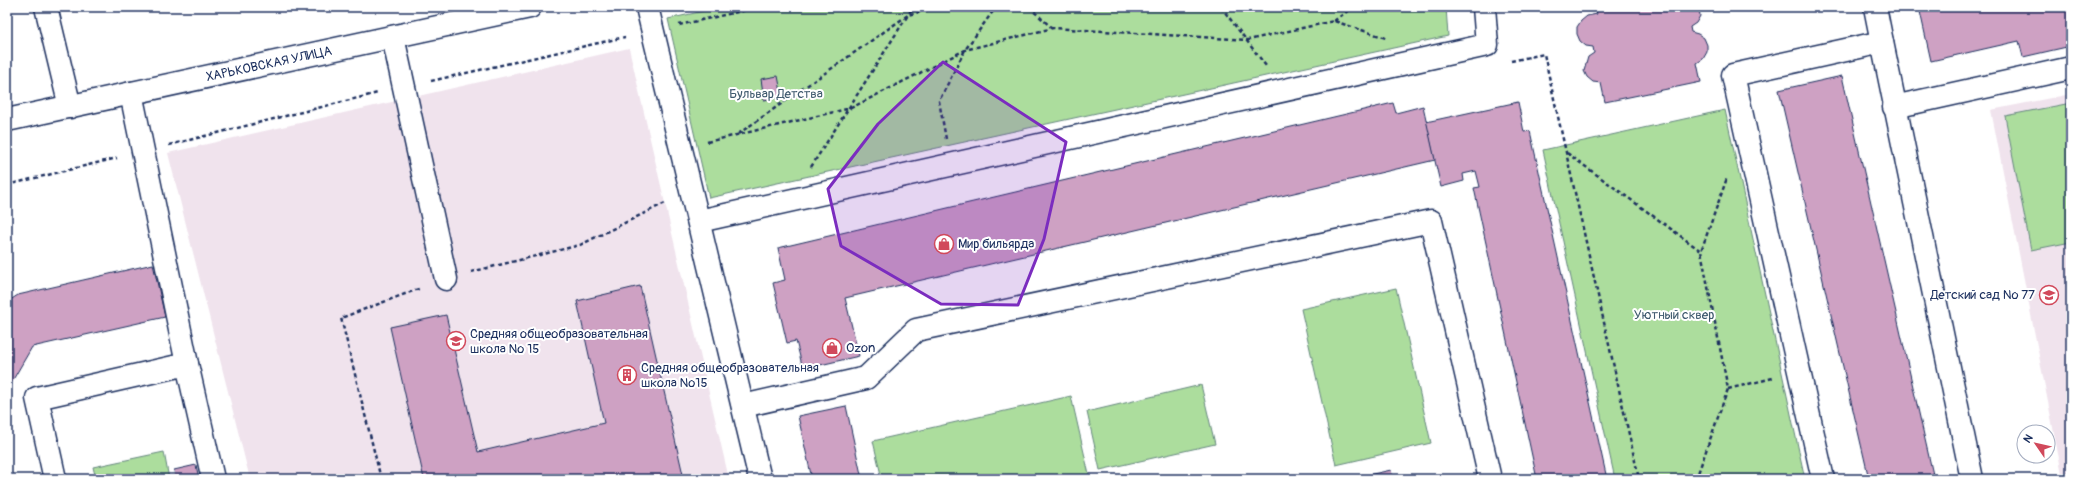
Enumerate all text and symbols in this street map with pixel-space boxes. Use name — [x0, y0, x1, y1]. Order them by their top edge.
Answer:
street label: ХАРЬКОВСКАЯ УЛИЦА — [205, 43, 334, 85]
park label: Бульвар Детства — [729, 86, 823, 102]
shop icon: Мир бильярда — [933, 233, 955, 255]
place label: Мир бильярда — [958, 236, 1034, 252]
school or university icon: Детский сад № 77 — [2038, 284, 2060, 306]
place label: Детский сад № 77 — [1930, 287, 2035, 303]
park label: Уютный сквер — [1634, 307, 1714, 323]
place label: Средняя общеобразовательная школа № 15 — [470, 326, 648, 357]
school or university icon: Средняя общеобразовательная школа № 15 — [445, 330, 467, 352]
shop icon: Ozon — [821, 337, 843, 359]
place label: Ozon — [846, 340, 875, 356]
place label: Средняя общеобразовательная школа №15 — [641, 360, 819, 391]
building icon: Средняя общеобразовательная школа №15 — [616, 364, 638, 386]
north arrow — [2016, 424, 2056, 464]
text: N — [2021, 432, 2036, 445]

